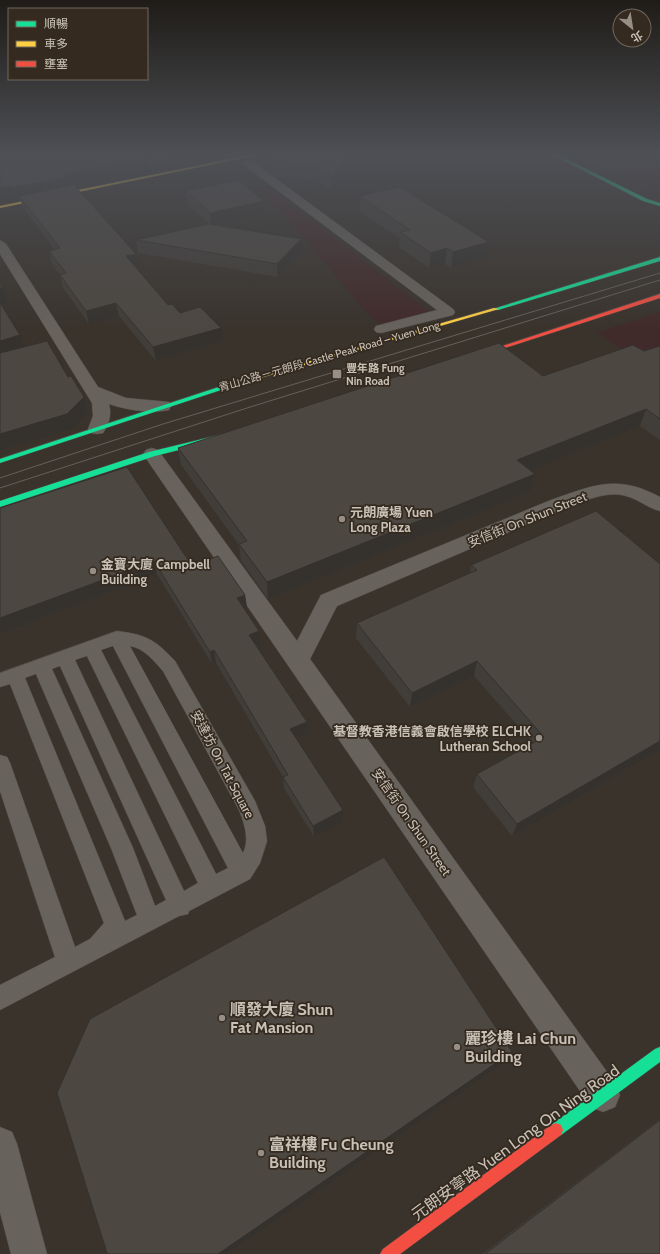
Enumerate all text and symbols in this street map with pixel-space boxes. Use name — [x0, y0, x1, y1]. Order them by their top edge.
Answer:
legend — [8, 8, 148, 80]
north arrow — [612, 8, 652, 48]
text: 順暢 — [44, 16, 68, 31]
text: 北 — [629, 28, 645, 45]
text: 車多 — [44, 36, 68, 51]
text: 壅塞 — [44, 56, 68, 71]
street label: 青山公路－元朗段 Castle Peak Road – Yuen Long — [217, 318, 442, 394]
place label: 豐年路 Fung Nin Road — [346, 361, 405, 388]
marker: 豐年路 Fung Nin Road — [331, 368, 343, 380]
street label: 安信街 On Shun Street — [465, 488, 589, 550]
place label: 元朗廣場 Yuen Long Plaza — [350, 504, 433, 535]
marker: 元朗廣場 Yuen Long Plaza — [337, 514, 347, 524]
place label: 金寶大廈 Campbell Building — [101, 556, 211, 587]
marker: 金寶大廈 Campbell Building — [88, 566, 98, 576]
street label: 安達坊 On Tat Square — [188, 707, 258, 821]
place label: 基督教香港信義會啟信學校 ELCHK Lutheran School — [333, 723, 532, 754]
marker: 基督教香港信義會啟信學校 ELCHK Lutheran School — [534, 733, 544, 743]
street label: 安信街 On Shun Street — [369, 765, 455, 879]
place label: 順發大廈 Shun Fat Mansion — [230, 1000, 333, 1037]
marker: 順發大廈 Shun Fat Mansion — [217, 1013, 227, 1023]
place label: 麗珍樓 Lai Chun Building — [465, 1029, 576, 1066]
marker: 麗珍樓 Lai Chun Building — [452, 1042, 462, 1052]
street label: 元朗安寧路 Yuen Long On Ning Road — [408, 1061, 623, 1224]
place label: 富祥樓 Fu Cheung Building — [269, 1135, 393, 1172]
marker: 富祥樓 Fu Cheung Building — [256, 1148, 266, 1158]

